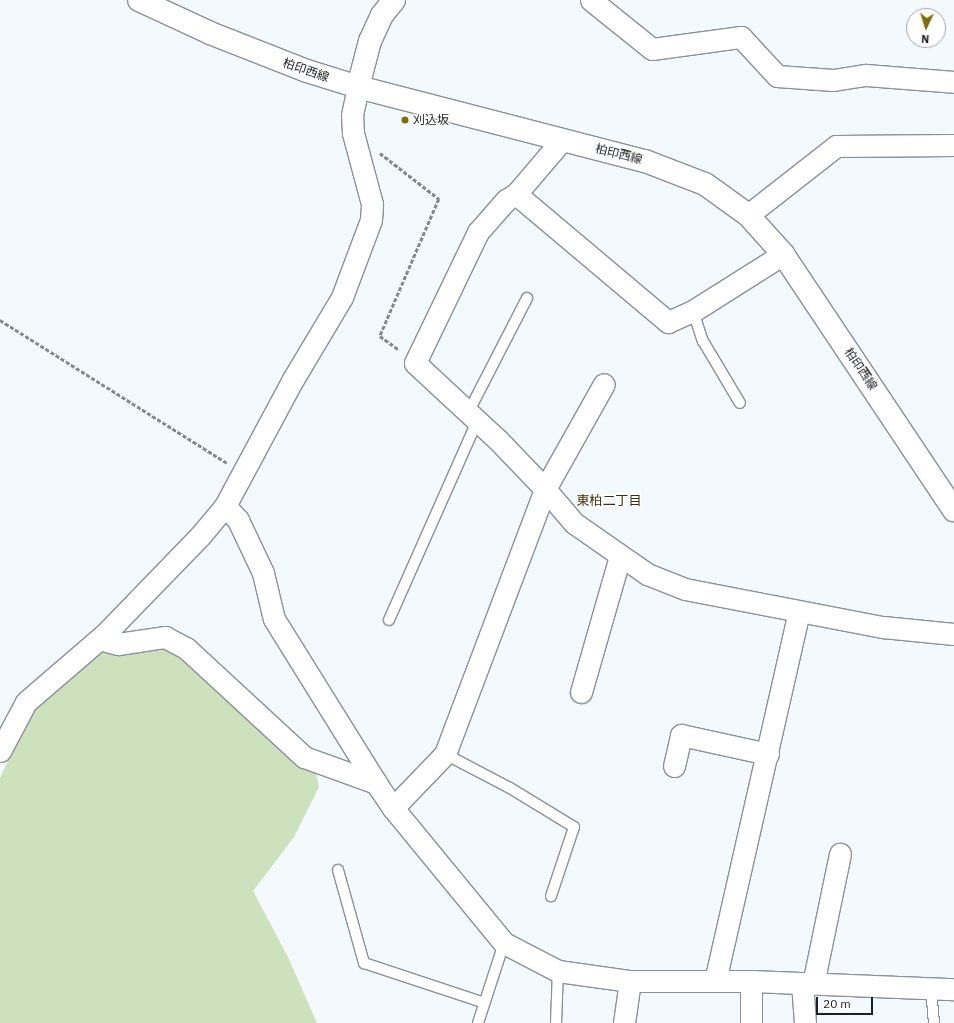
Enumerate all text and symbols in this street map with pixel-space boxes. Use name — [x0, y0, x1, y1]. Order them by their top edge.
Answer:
north arrow — [906, 8, 946, 48]
text: N — [921, 32, 930, 46]
street label: 柏印西線 — [281, 55, 331, 85]
place label: 刈込坂 — [413, 113, 449, 127]
marker: 刈込坂 — [400, 115, 410, 125]
street label: 柏印西線 — [594, 141, 644, 167]
street label: 柏印西線 — [842, 345, 880, 393]
district label: 東柏二丁目 — [577, 493, 641, 509]
scale bar — [818, 989, 875, 1015]
text: 20 m — [823, 996, 851, 1011]

